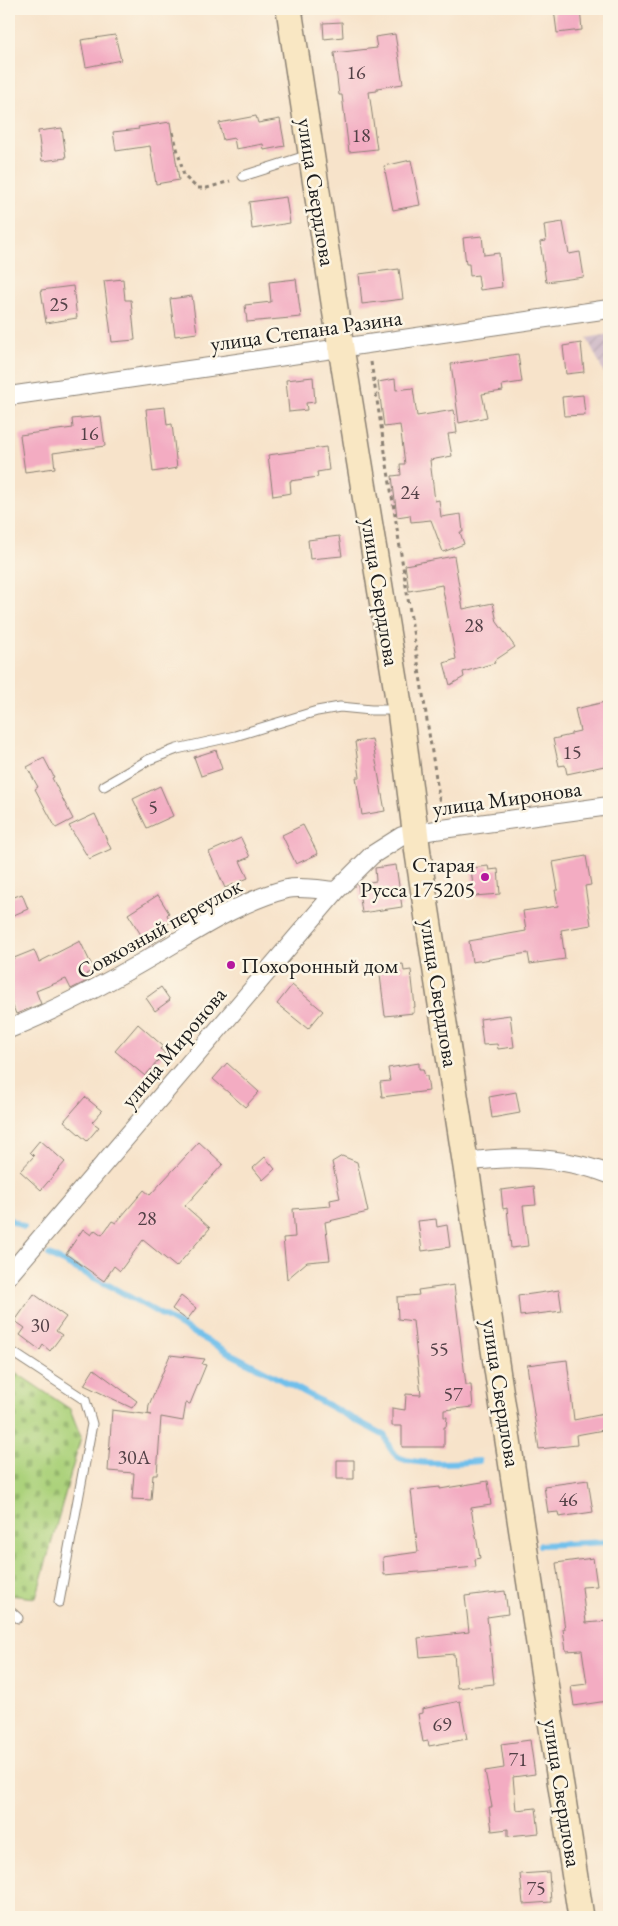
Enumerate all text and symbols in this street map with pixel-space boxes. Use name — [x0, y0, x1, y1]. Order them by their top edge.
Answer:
house number: 16 — [346, 59, 366, 85]
street label: улица Свердлова — [290, 116, 343, 269]
house number: 18 — [351, 122, 371, 148]
house number: 25 — [49, 291, 69, 317]
street label: улица Степана Разина — [208, 303, 404, 358]
house number: 16 — [79, 420, 99, 446]
house number: 24 — [400, 479, 420, 505]
street label: улица Свердлова — [354, 516, 407, 669]
house number: 28 — [464, 612, 484, 638]
house number: 15 — [562, 739, 582, 765]
street label: улица Миронова — [431, 774, 584, 823]
house number: 5 — [148, 794, 158, 820]
place label: Старая Русса 175205 — [360, 850, 475, 904]
street label: Совхозный переулок — [71, 871, 248, 986]
marker: Старая Русса 175205 — [479, 871, 491, 883]
street label: улица Свердлова — [413, 917, 466, 1070]
place label: Похоронный дом — [241, 951, 399, 980]
marker: Похоронный дом — [225, 959, 237, 971]
street label: улица Миронова — [114, 980, 233, 1114]
house number: 28 — [137, 1205, 157, 1231]
house number: 30 — [30, 1312, 50, 1338]
street label: улица Свердлова — [475, 1317, 528, 1470]
house number: 55 — [429, 1336, 449, 1362]
house number: 57 — [443, 1381, 463, 1407]
house number: 30А — [117, 1444, 151, 1470]
house number: 46 — [558, 1486, 578, 1512]
house number: 69 — [432, 1711, 452, 1737]
street label: улица Свердлова — [536, 1717, 589, 1870]
house number: 71 — [508, 1746, 528, 1772]
house number: 75 — [526, 1875, 546, 1901]

